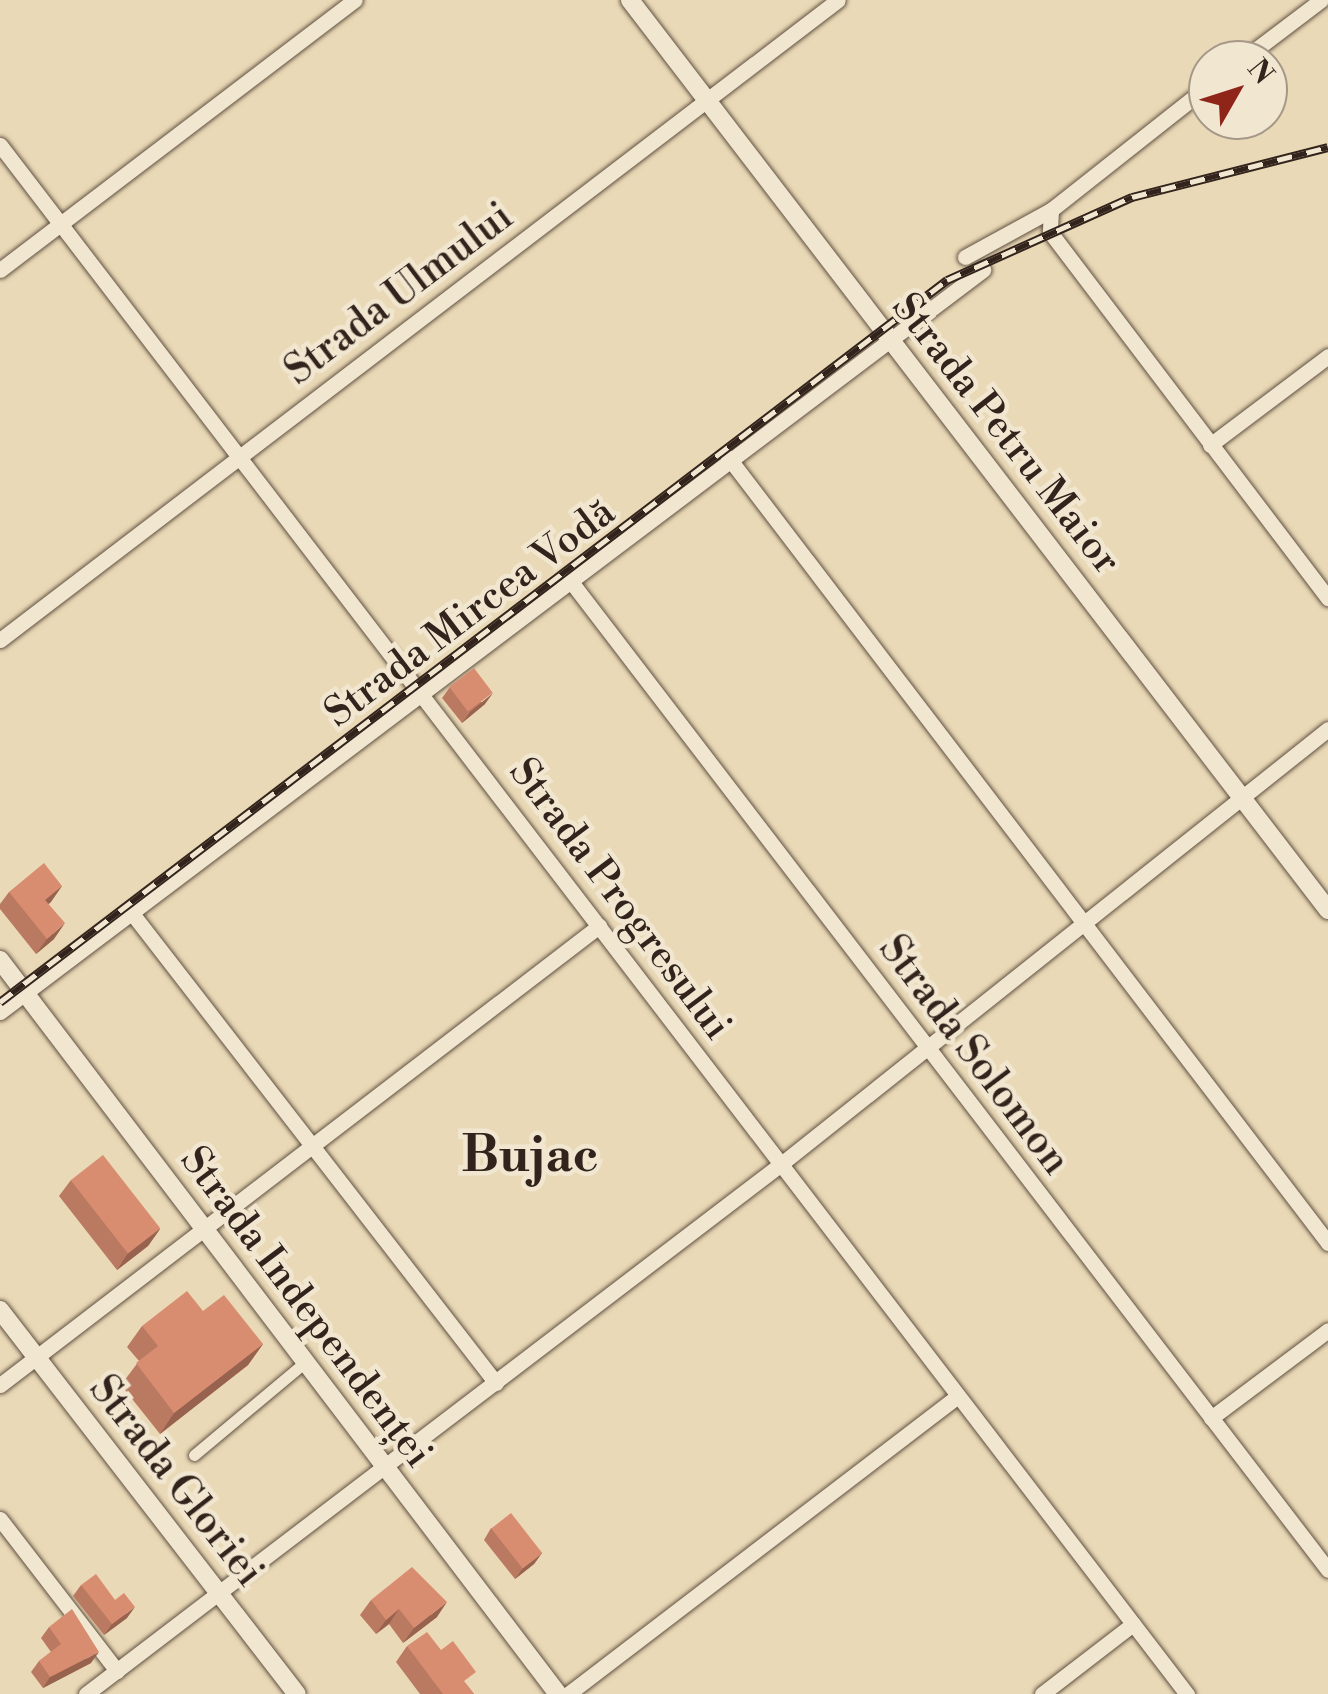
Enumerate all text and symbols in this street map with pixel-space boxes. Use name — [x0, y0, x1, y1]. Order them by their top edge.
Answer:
north arrow — [1188, 40, 1288, 140]
text: N — [1240, 52, 1281, 92]
street label: Strada Ulmului — [276, 193, 522, 395]
street label: Strada Petru Maior — [882, 284, 1130, 584]
street label: Strada Mircea Vodă — [316, 488, 624, 738]
street label: Strada Progresului — [499, 749, 741, 1049]
street label: Strada Solomon — [869, 926, 1079, 1184]
district label: Bujac — [461, 1127, 599, 1187]
street label: Strada Independenței — [170, 1137, 442, 1477]
street label: Strada Gloriei — [79, 1366, 273, 1596]

